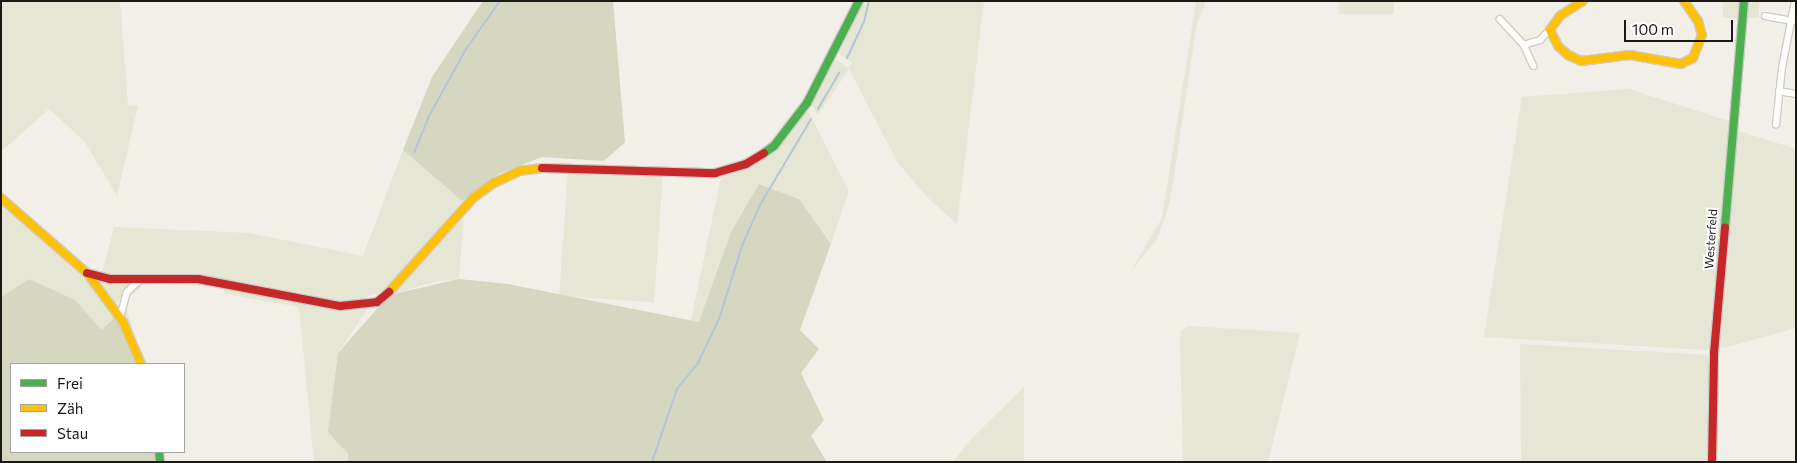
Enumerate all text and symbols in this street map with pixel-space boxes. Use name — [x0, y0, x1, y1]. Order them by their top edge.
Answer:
scale bar — [1627, 10, 1736, 42]
text: 100 m — [1632, 20, 1674, 38]
street label: Westerfeld — [1702, 209, 1720, 269]
legend — [10, 363, 185, 453]
text: Frei — [57, 374, 83, 392]
text: Zäh — [57, 399, 83, 417]
text: Stau — [57, 424, 88, 442]

